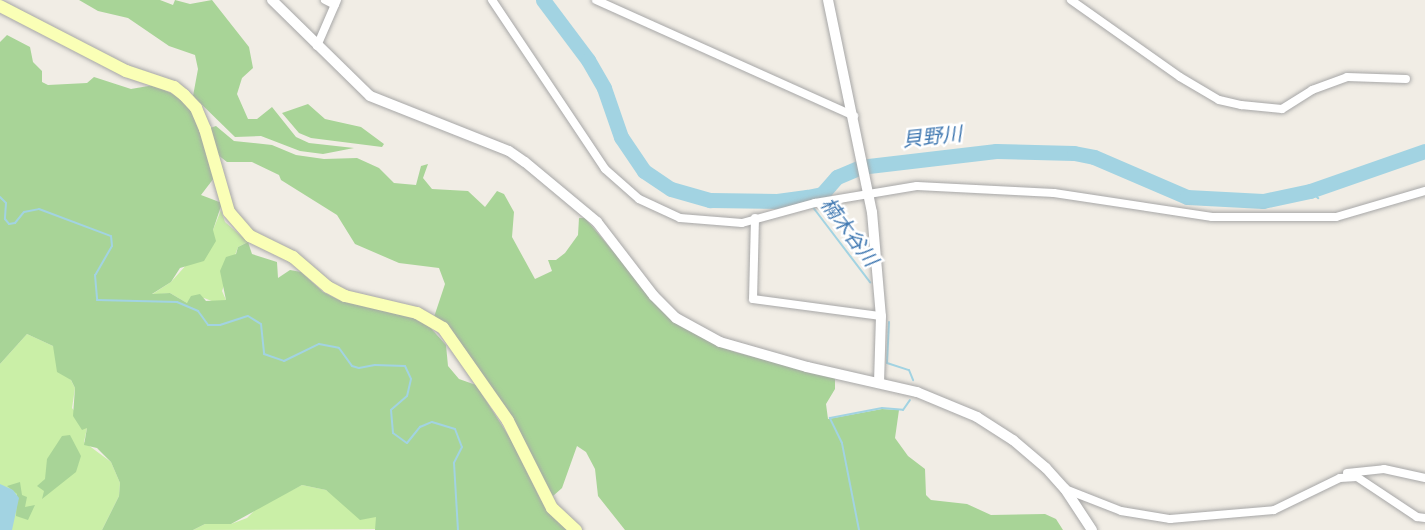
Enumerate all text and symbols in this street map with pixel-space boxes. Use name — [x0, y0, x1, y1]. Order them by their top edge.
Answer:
water label: 貝野川 — [901, 122, 963, 152]
water label: 楠木谷川 — [815, 193, 883, 271]

